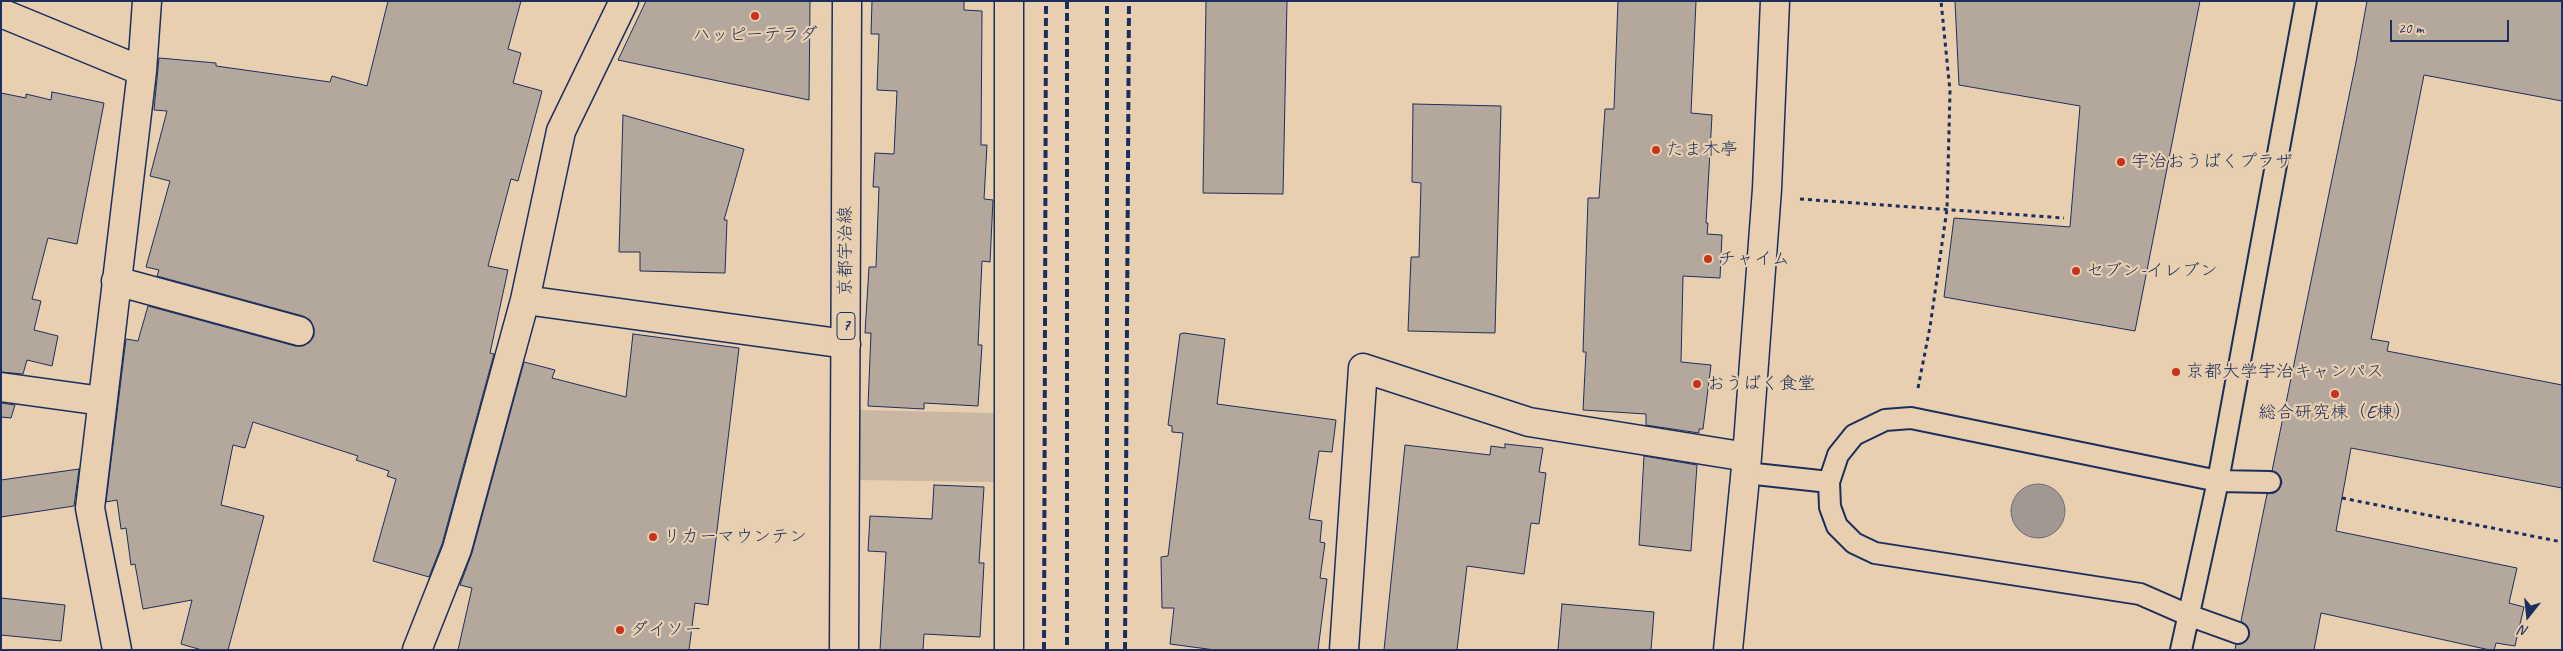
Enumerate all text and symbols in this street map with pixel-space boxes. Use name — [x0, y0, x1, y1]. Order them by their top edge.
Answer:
marker: ハッピーテラダ — [749, 10, 761, 22]
scale bar — [2393, 10, 2512, 42]
text: 20 m — [2398, 19, 2424, 38]
place label: ハッピーテラダ — [692, 24, 818, 46]
place label: たま木亭 — [1666, 139, 1738, 161]
marker: たま木亭 — [1650, 144, 1662, 156]
place label: 宇治おうばくプラザ — [2131, 151, 2293, 173]
marker: 宇治おうばくプラザ — [2115, 156, 2127, 168]
street label: 京都宇治線 — [835, 206, 857, 296]
place label: チャイム — [1718, 248, 1790, 270]
marker: チャイム — [1702, 253, 1714, 265]
place label: セブン-イレブン — [2086, 260, 2218, 282]
marker: セブン-イレブン — [2070, 265, 2082, 277]
road number: 7 — [837, 312, 855, 340]
place label: 京都大学宇治キャンパス — [2186, 361, 2384, 383]
marker: 京都大学宇治キャンパス — [2170, 366, 2182, 378]
place label: おうばく食堂 — [1707, 373, 1815, 395]
marker: おうばく食堂 — [1691, 378, 1703, 390]
marker: 総合研究棟（E棟） — [2329, 388, 2341, 400]
place label: 総合研究棟（E棟） — [2258, 402, 2412, 424]
place label: リカーマウンテン — [663, 526, 807, 548]
marker: リカーマウンテン — [647, 531, 659, 543]
north arrow — [2503, 591, 2553, 641]
place label: ダイソー — [630, 619, 702, 641]
text: N — [2517, 622, 2530, 640]
marker: ダイソー — [614, 624, 626, 636]

